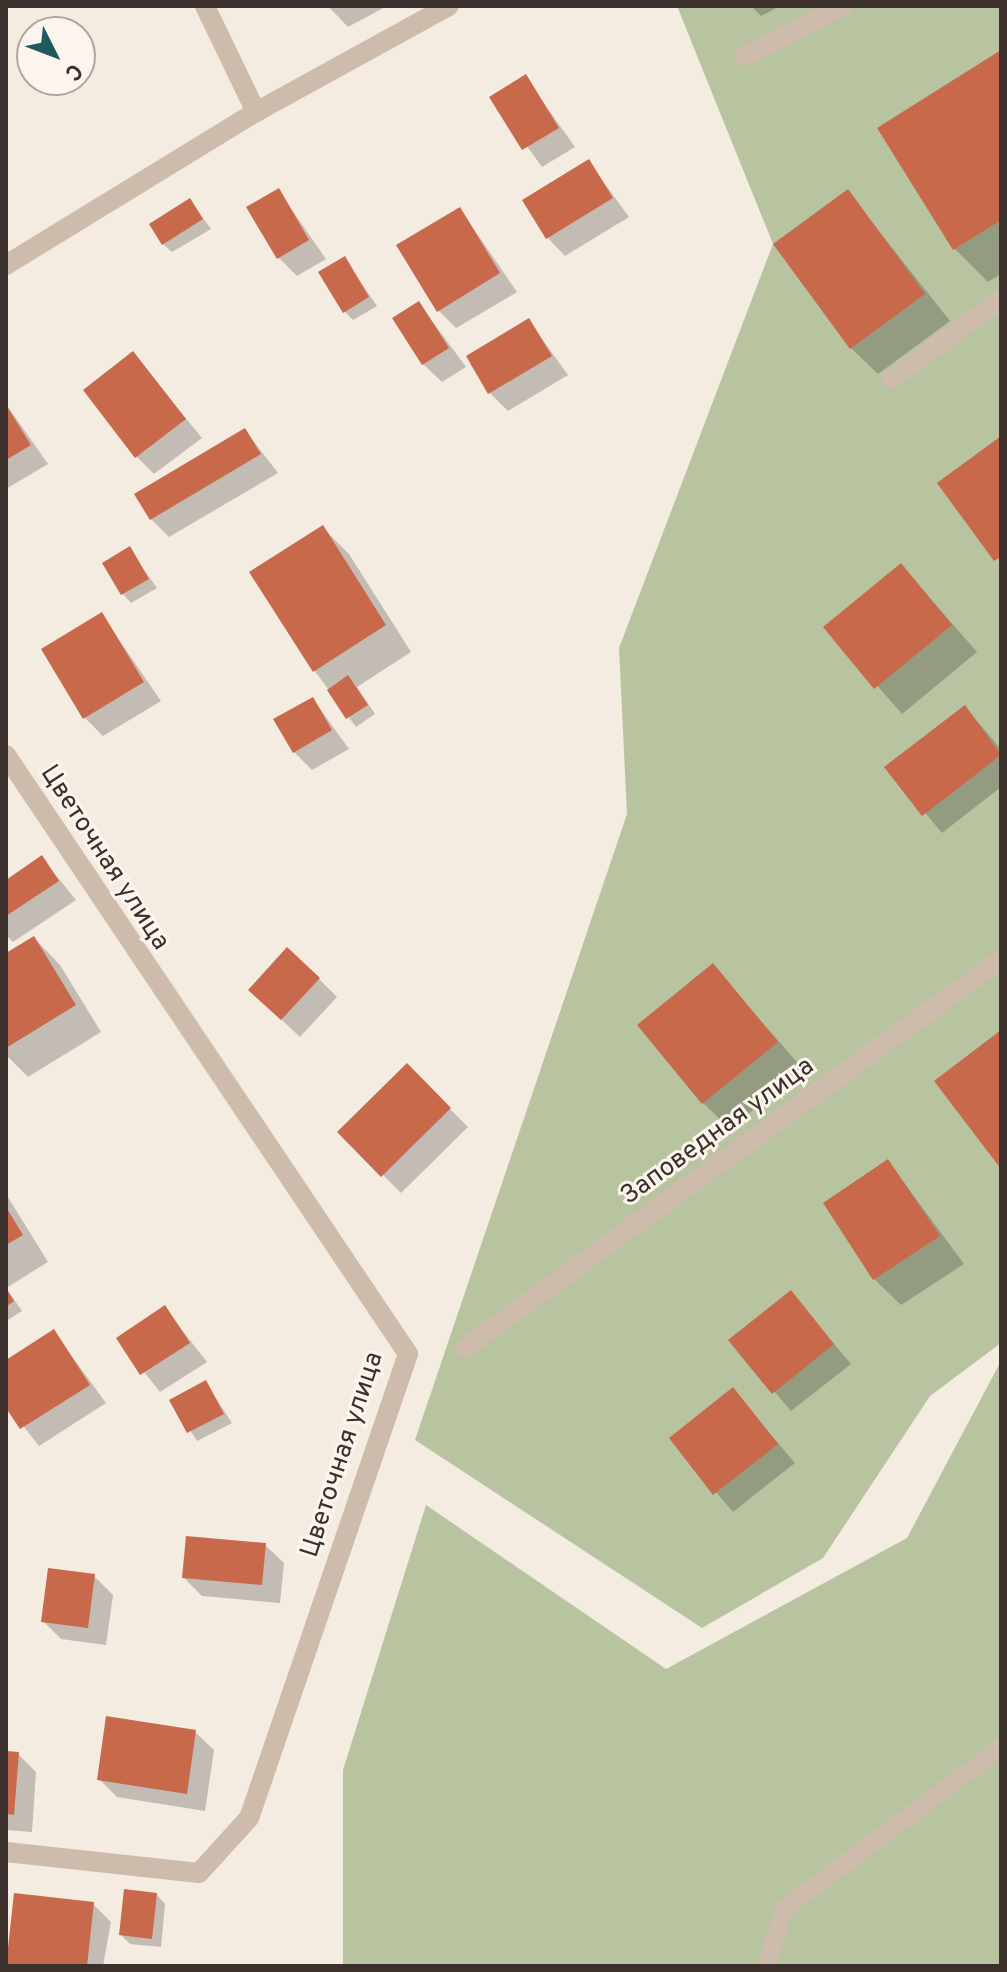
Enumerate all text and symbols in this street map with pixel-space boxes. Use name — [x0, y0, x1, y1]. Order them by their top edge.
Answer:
north arrow — [16, 16, 96, 96]
text: С — [58, 57, 87, 85]
street label: Цветочная улица — [33, 760, 175, 956]
street label: Заповедная улица — [615, 1051, 821, 1213]
street label: Цветочная улица — [295, 1348, 391, 1562]

